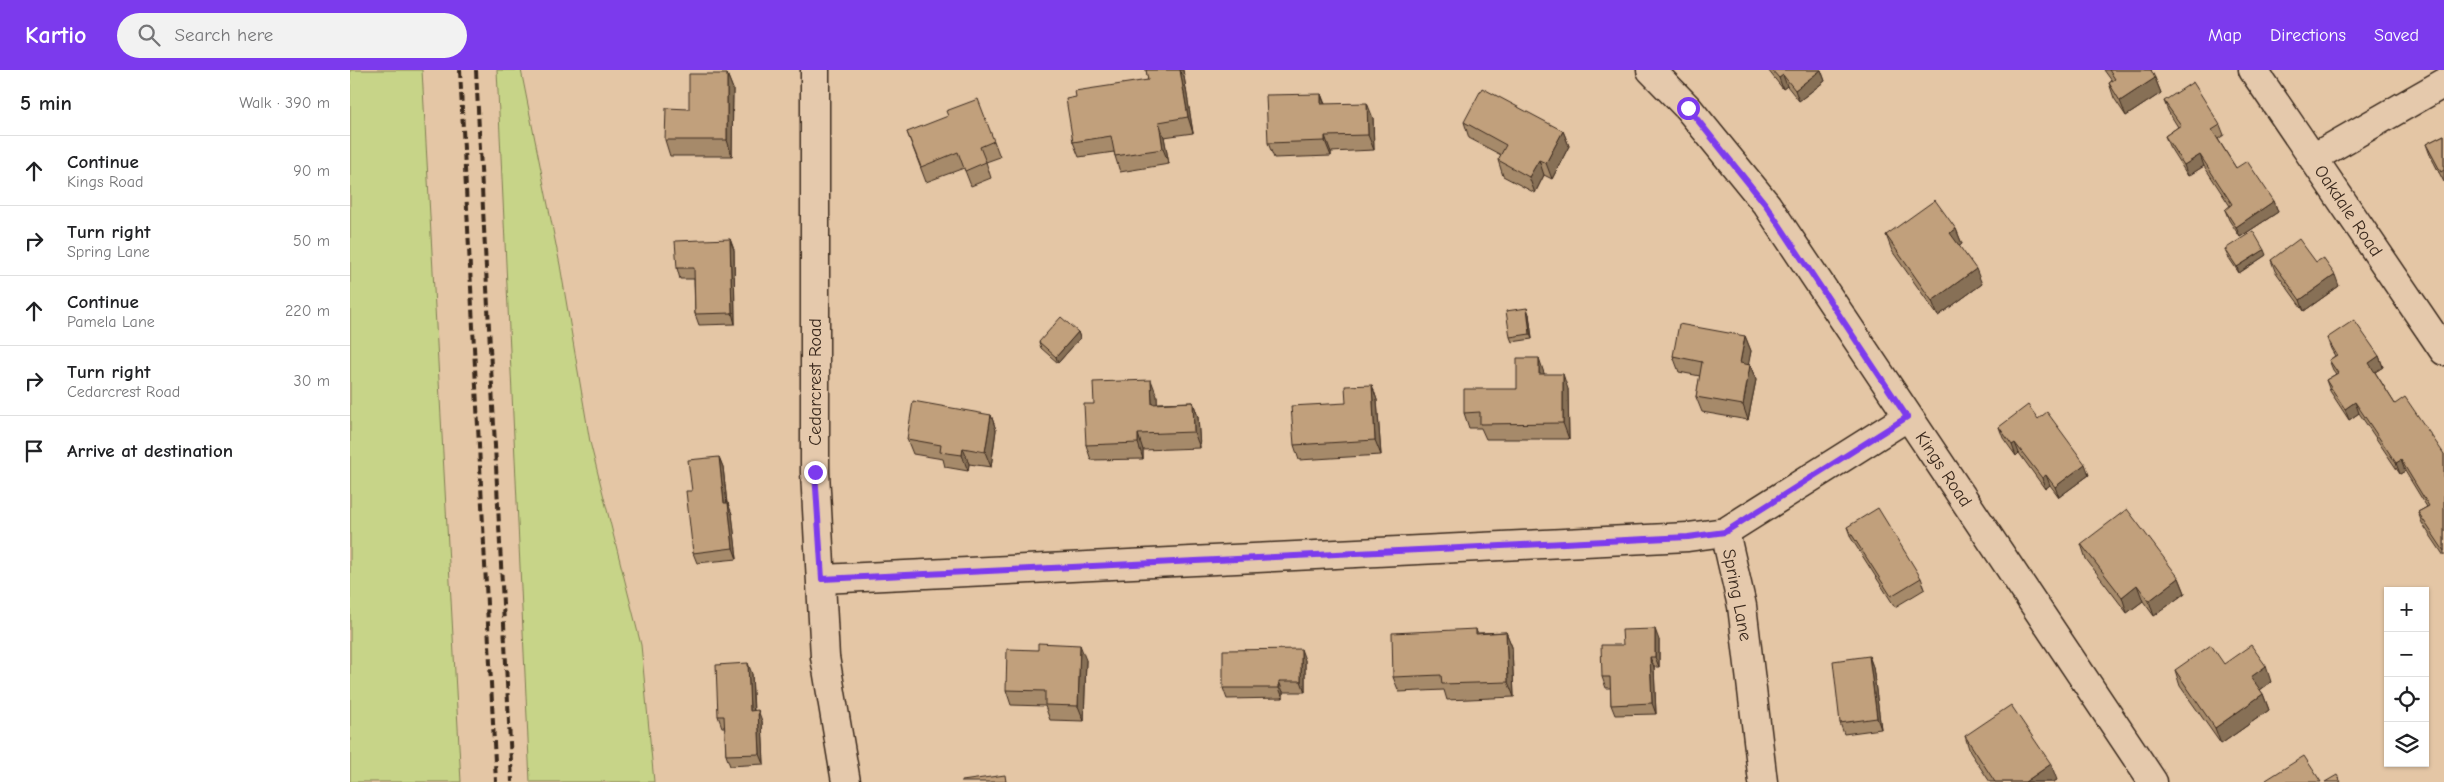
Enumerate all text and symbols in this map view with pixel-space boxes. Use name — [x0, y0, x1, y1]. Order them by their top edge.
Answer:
search box — [117, 13, 467, 58]
text: Kartio — [25, 21, 87, 49]
icon: search — [135, 21, 163, 49]
text: Search here — [175, 24, 273, 46]
text: Map — [2208, 25, 2242, 46]
text: Directions — [2270, 25, 2346, 46]
text: Saved — [2374, 25, 2419, 46]
text: 5 min — [20, 91, 72, 115]
text: Walk · 390 m — [239, 94, 330, 112]
route start — [1677, 97, 1700, 120]
text: Continue — [67, 151, 139, 173]
icon: ahead — [20, 157, 48, 185]
street label: Oakdale Road — [2310, 161, 2387, 260]
text: 90 m — [293, 162, 330, 180]
text: Kings Road — [67, 173, 143, 191]
text: Turn right — [67, 221, 151, 243]
icon: right — [20, 227, 48, 255]
text: 50 m — [293, 232, 330, 250]
text: Spring Lane — [67, 243, 150, 261]
text: Continue — [67, 291, 139, 313]
icon: ahead — [20, 297, 48, 325]
text: 220 m — [285, 302, 330, 320]
text: Pamela Lane — [67, 313, 155, 331]
street label: Cedarcrest Road — [805, 318, 826, 446]
text: Turn right — [67, 361, 151, 383]
icon: right — [20, 367, 48, 395]
text: 30 m — [294, 372, 330, 390]
text: Cedarcrest Road — [67, 383, 180, 401]
street label: Kings Road — [1911, 428, 1976, 511]
icon: arrive — [20, 437, 48, 465]
text: Arrive at destination — [67, 440, 233, 462]
route end — [804, 461, 827, 484]
street label: Spring Lane — [1718, 547, 1756, 643]
map controls — [2384, 587, 2429, 767]
button: + — [2384, 587, 2429, 632]
button: − — [2384, 632, 2429, 677]
button: locate — [2384, 677, 2429, 722]
button: layers — [2384, 722, 2429, 767]

